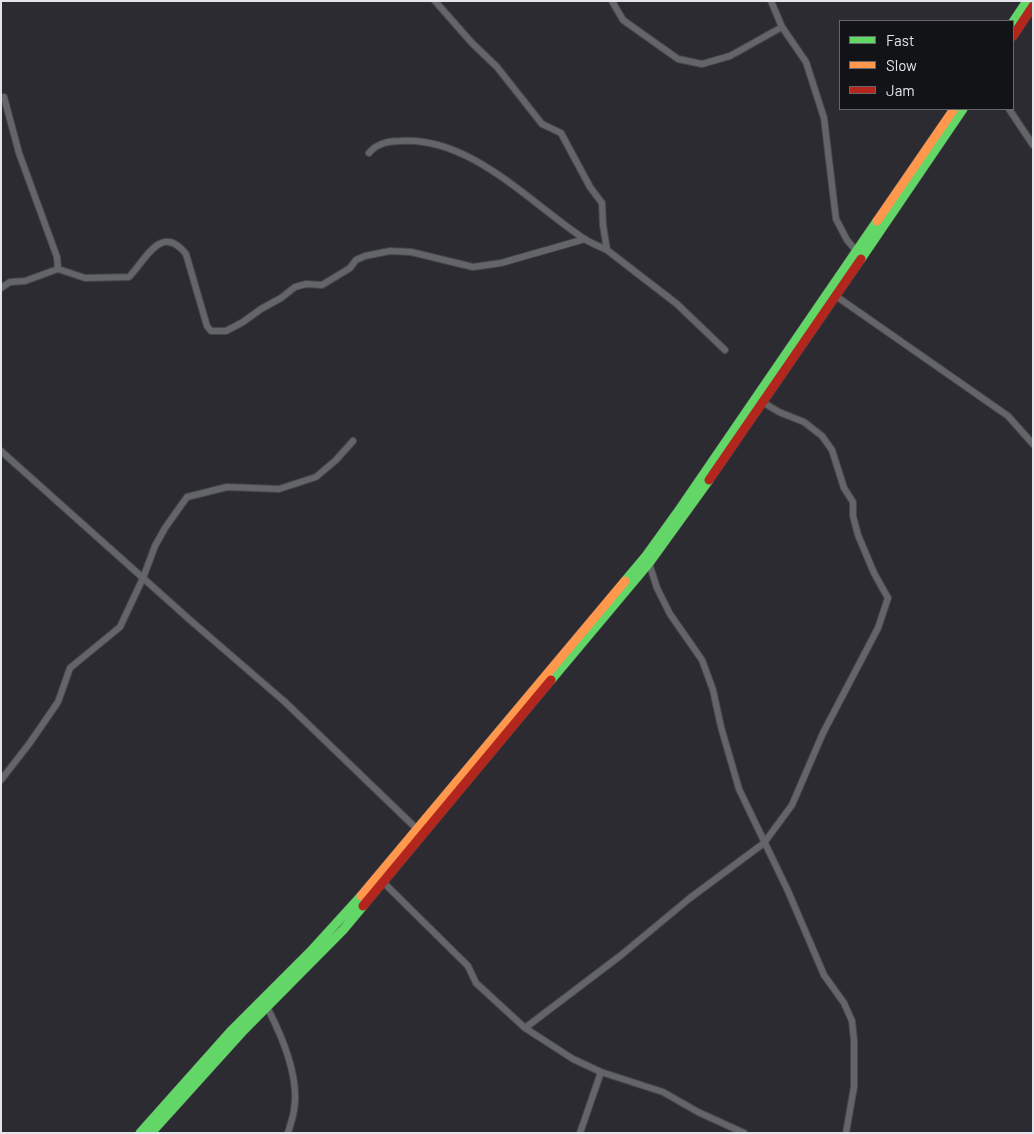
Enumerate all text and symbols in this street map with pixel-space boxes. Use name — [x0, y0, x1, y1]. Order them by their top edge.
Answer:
legend — [839, 20, 1014, 110]
text: Fast — [886, 31, 914, 49]
text: Slow — [886, 56, 917, 74]
text: Jam — [886, 81, 915, 99]

